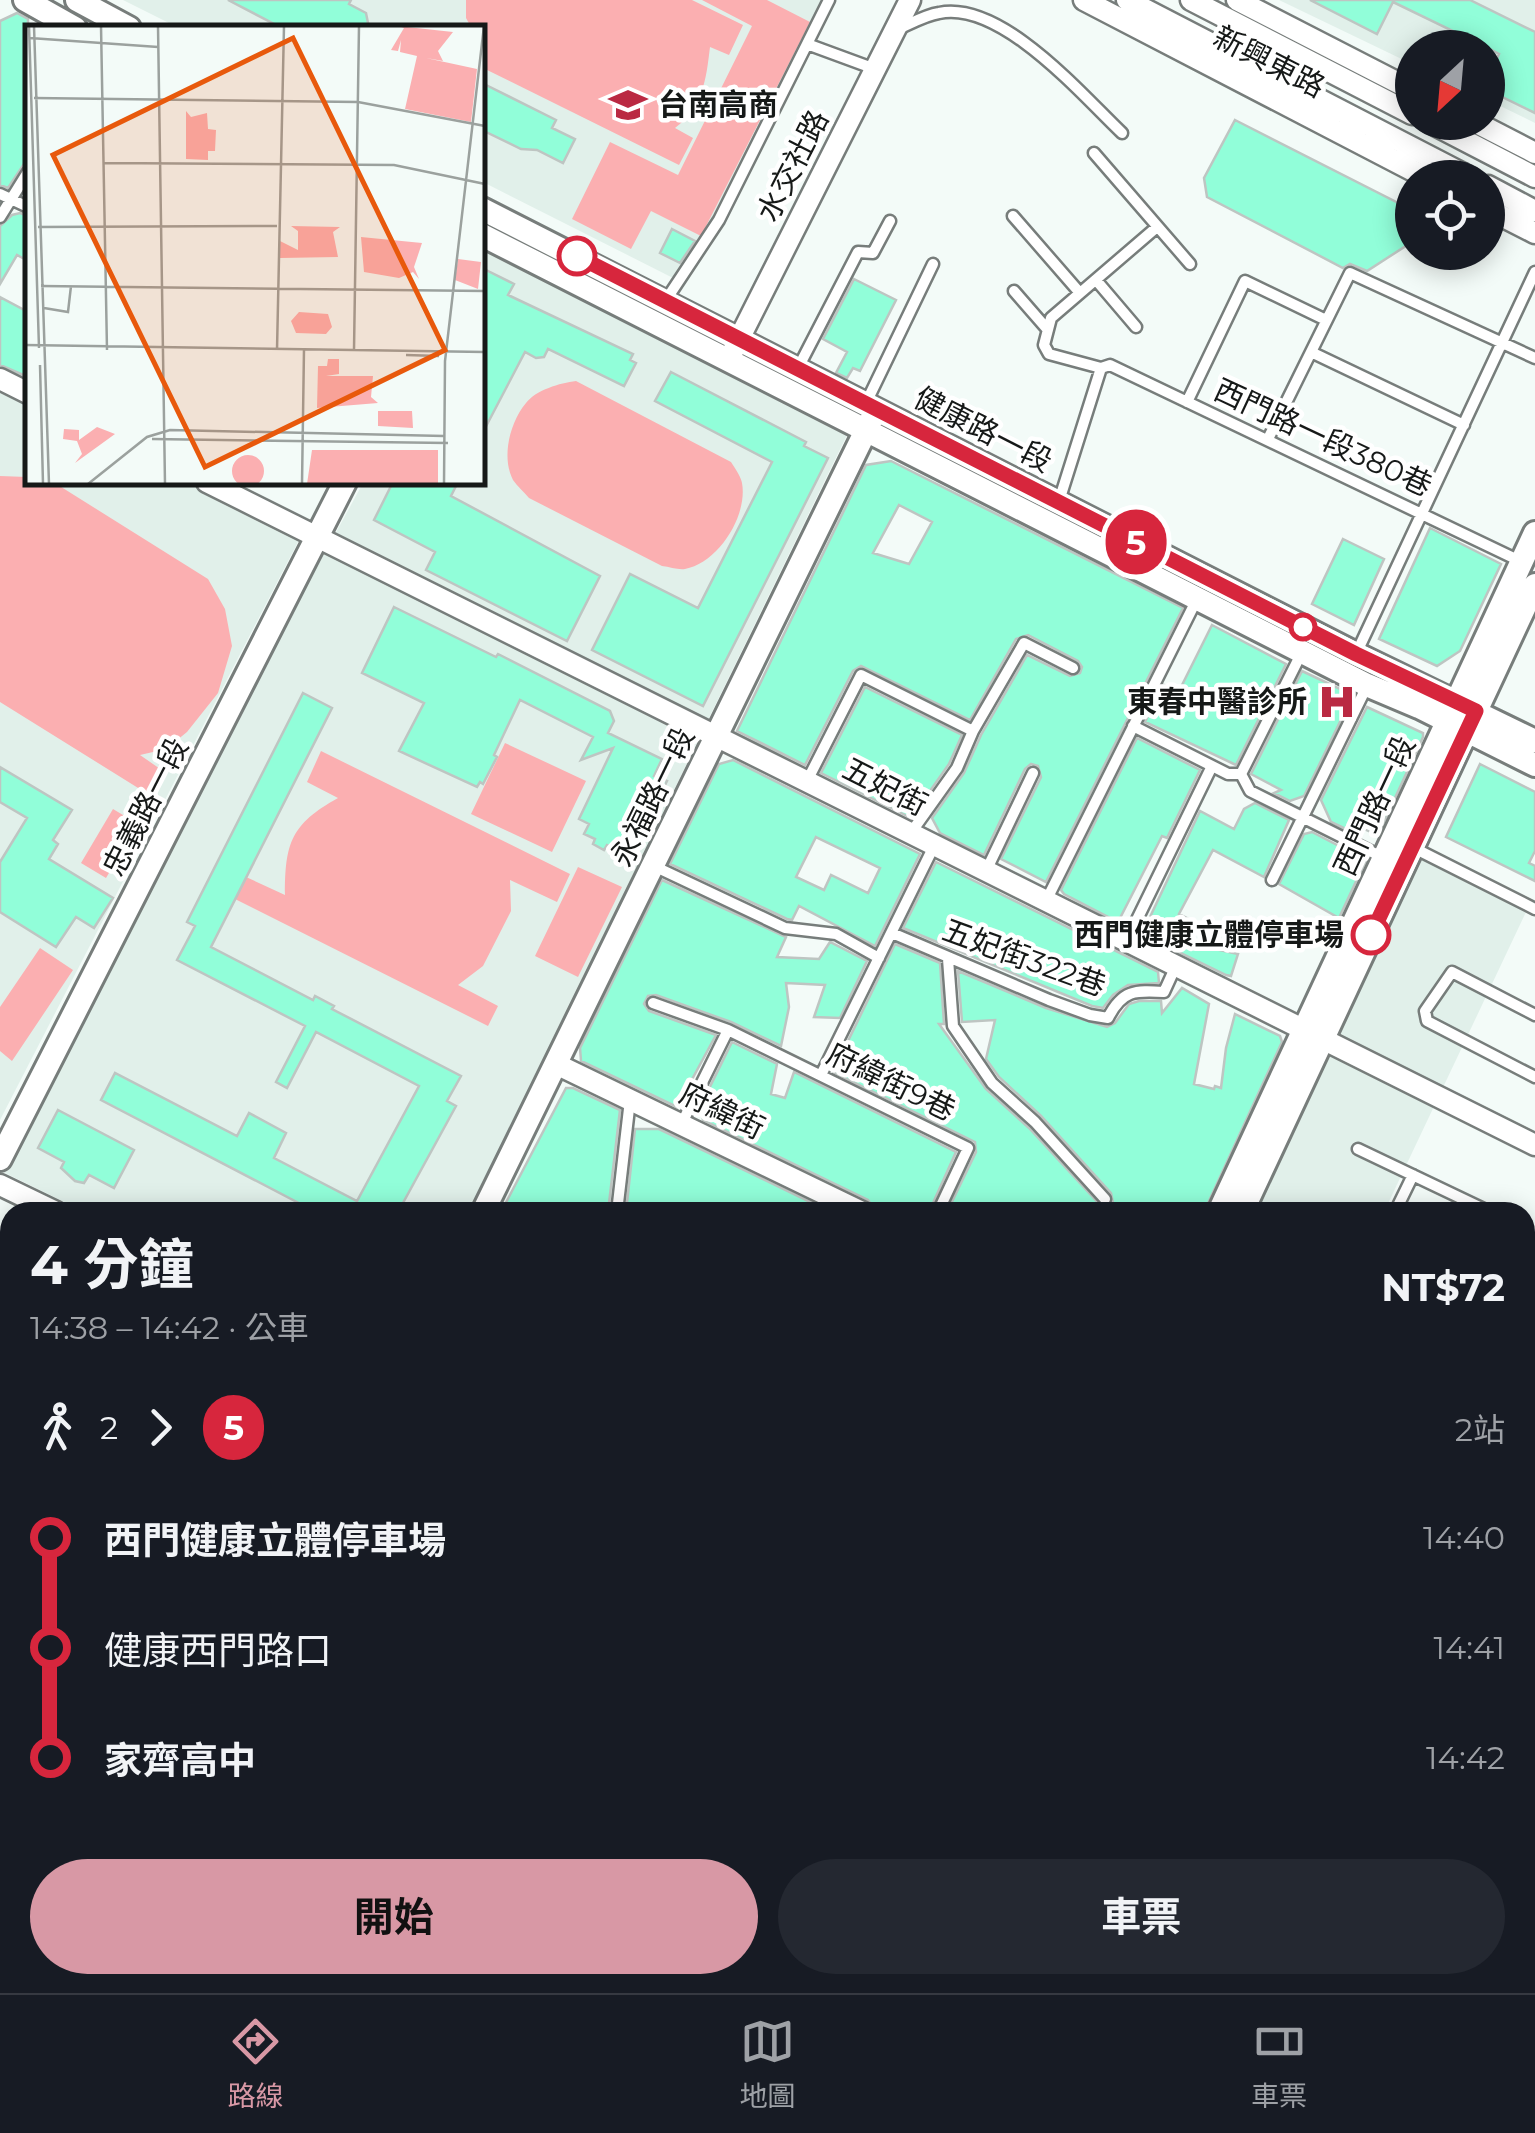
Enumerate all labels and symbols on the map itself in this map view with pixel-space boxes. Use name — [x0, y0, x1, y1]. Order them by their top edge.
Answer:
street label: 新興東路 — [1207, 18, 1331, 105]
inset map — [25, 25, 485, 485]
north arrow — [1395, 30, 1505, 140]
school or university icon: 台南高商 — [607, 84, 649, 126]
place label: 台南高商 — [658, 86, 778, 123]
street label: 水交社路 — [749, 104, 836, 228]
unlabelled marker — [558, 237, 596, 275]
street label: 西門路一段380巷 — [1208, 371, 1438, 504]
street label: 健康路一段 — [908, 379, 1058, 480]
line badge: 5 — [1104, 510, 1168, 574]
unlabelled marker — [1290, 614, 1316, 640]
hospital icon: 東春中醫診所 — [1316, 681, 1358, 723]
place label: 東春中醫診所 — [1127, 683, 1307, 720]
street label: 永福路一段 — [603, 721, 702, 872]
street label: 西門路一段 — [1326, 730, 1423, 882]
street label: 忠義路一段 — [95, 732, 196, 882]
street label: 五妃街 — [837, 750, 934, 823]
street label: 五妃街322巷 — [938, 911, 1111, 1004]
place label: 西門健康立體停車場 — [1074, 916, 1344, 953]
marker: 西門健康立體停車場 — [1352, 916, 1390, 954]
street label: 府緯街9巷 — [821, 1035, 961, 1128]
street label: 府緯街 — [674, 1074, 771, 1147]

